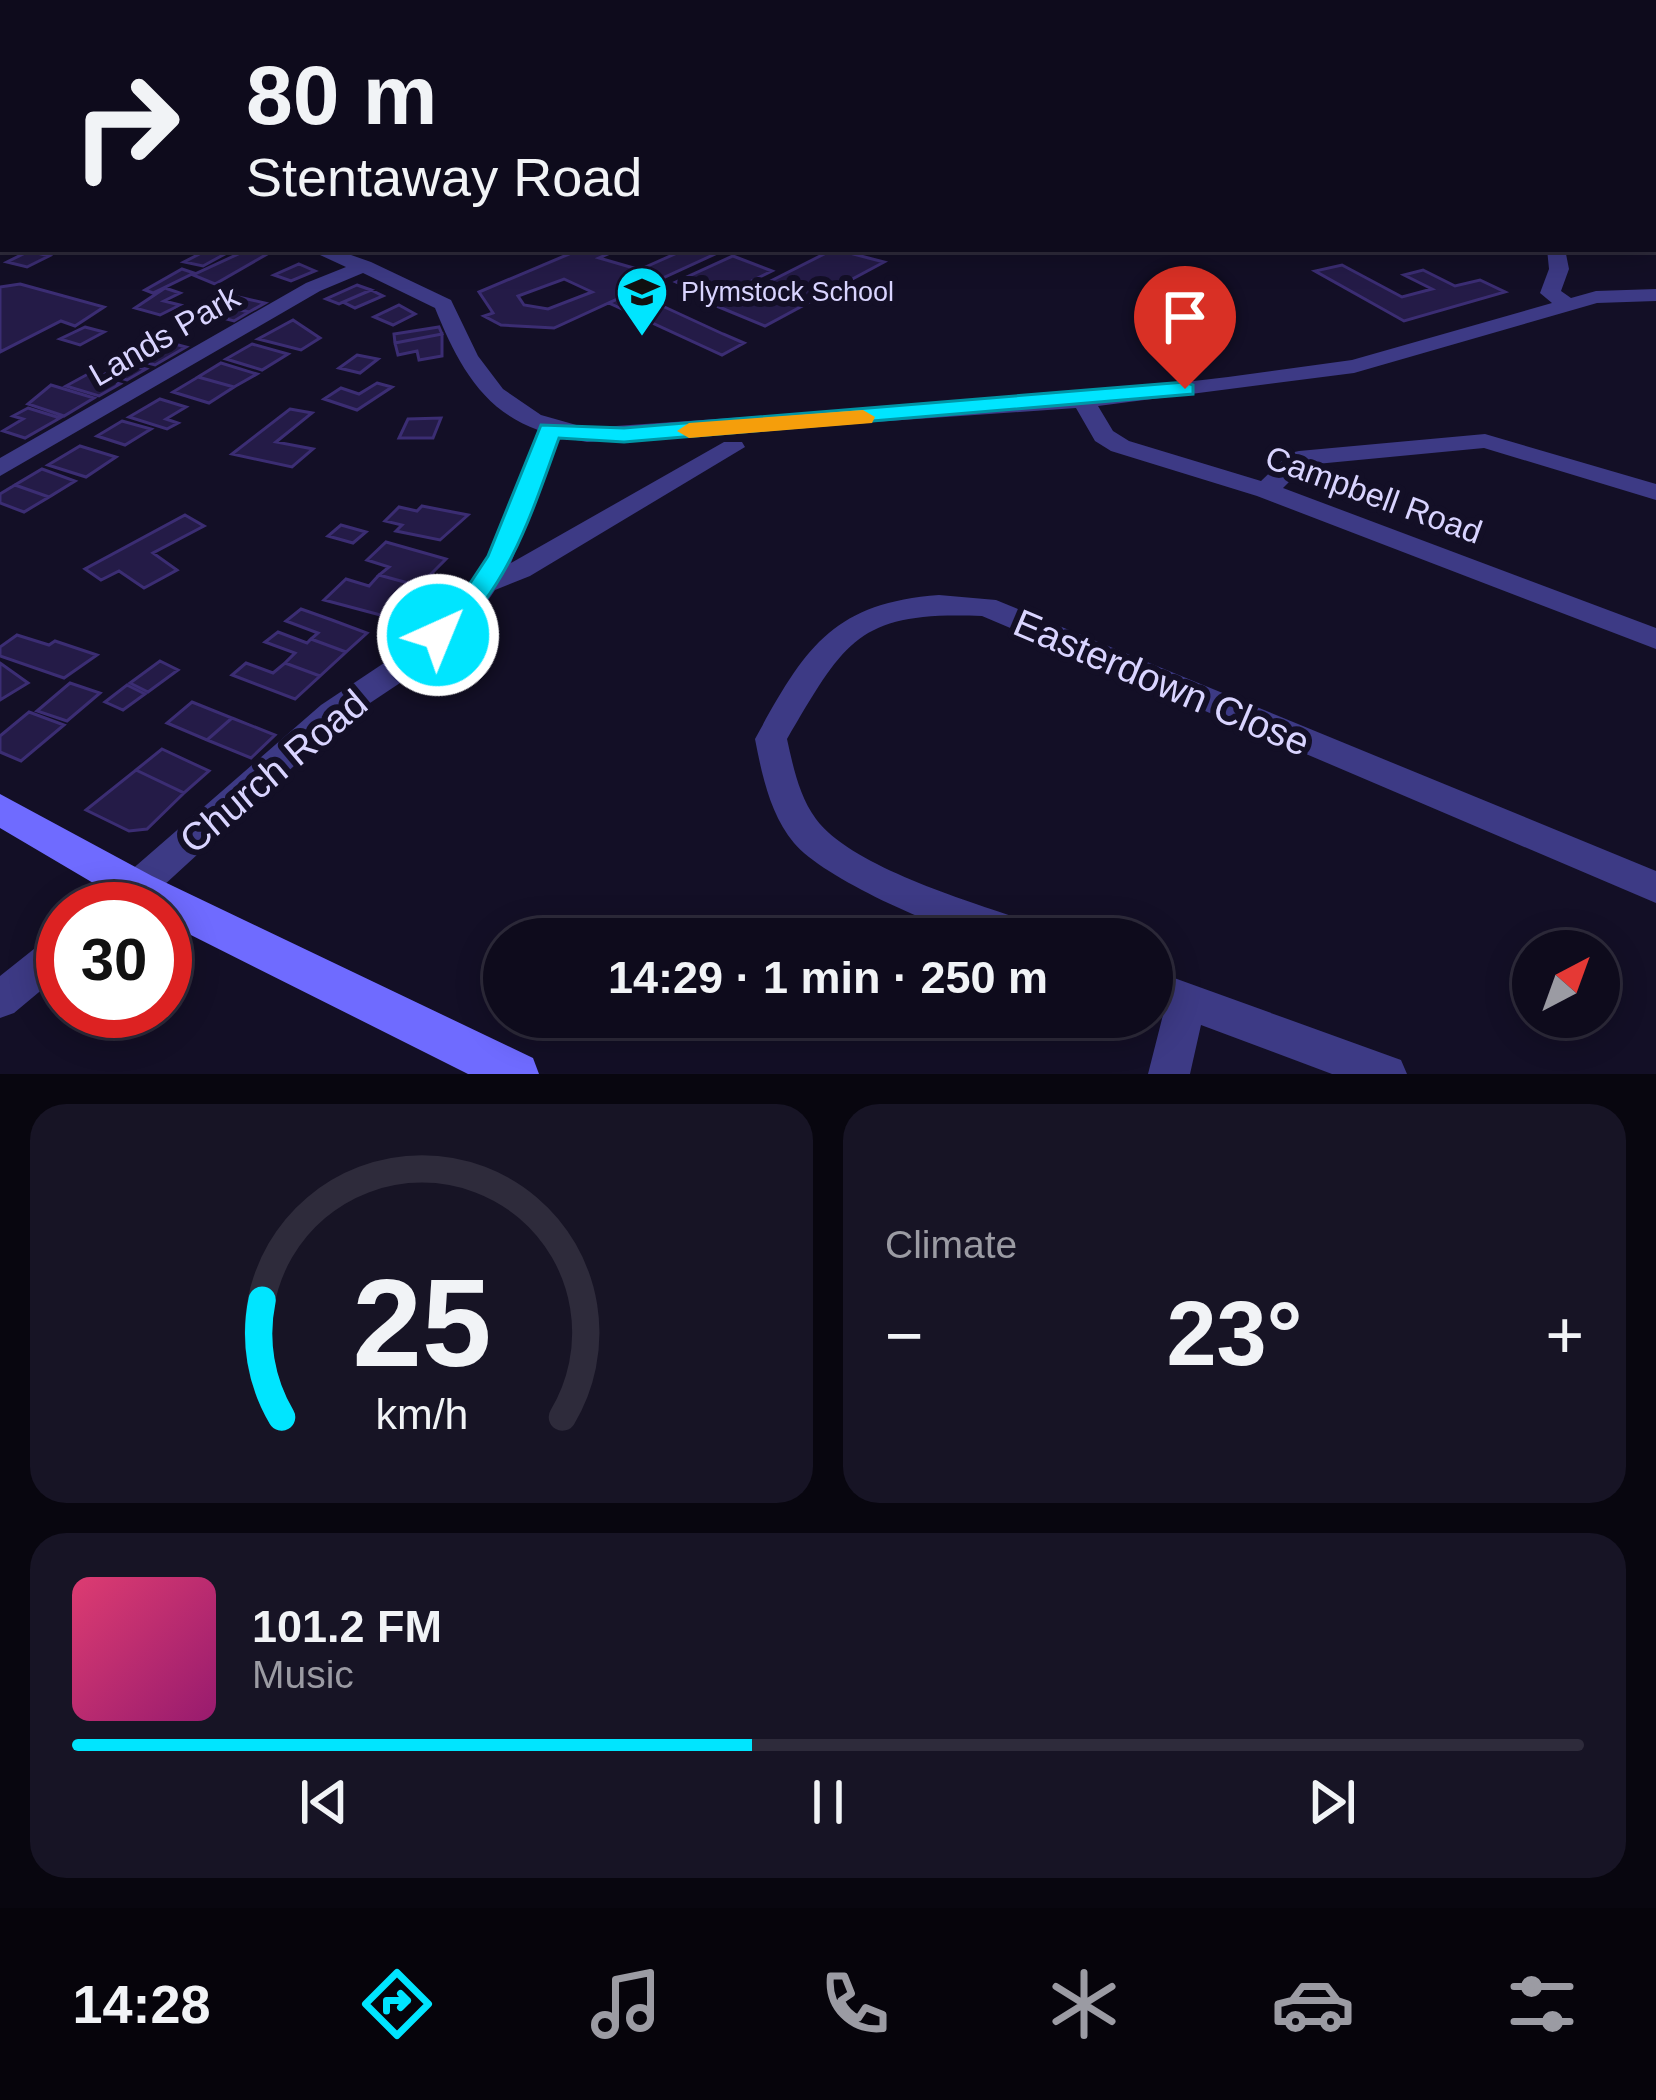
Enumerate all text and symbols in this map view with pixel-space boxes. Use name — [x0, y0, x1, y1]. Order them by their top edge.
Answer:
icon: right — [48, 48, 204, 204]
text: 80 m — [246, 48, 437, 142]
text: Stentaway Road — [246, 147, 642, 207]
school or university icon: Plymstock School — [614, 264, 670, 338]
pin — [1134, 266, 1236, 389]
street label: Lands Park — [83, 277, 246, 393]
place label: Plymstock School — [681, 277, 894, 307]
icon: arrive — [1152, 284, 1218, 350]
street label: Campbell Road — [1261, 438, 1487, 551]
position arrow — [375, 572, 501, 698]
street label: Easterdown Close — [1008, 601, 1316, 764]
street label: Church Road — [171, 681, 375, 862]
speed limit sign: 30 — [36, 882, 192, 1038]
north arrow — [1512, 930, 1620, 1038]
map controls — [1512, 930, 1620, 1038]
text: 14:29 · 1 min · 250 m — [608, 952, 1048, 1003]
text: Climate — [885, 1223, 1017, 1266]
text: 25 — [352, 1253, 491, 1392]
text: 23° — [1166, 1284, 1303, 1384]
text: − — [885, 1298, 924, 1372]
text: + — [1545, 1298, 1584, 1372]
text: km/h — [375, 1389, 468, 1437]
text: 101.2 FM — [252, 1601, 442, 1652]
text: Music — [252, 1653, 354, 1696]
icon: previous — [291, 1769, 357, 1835]
icon: pause — [795, 1769, 861, 1835]
icon: next — [1299, 1769, 1365, 1835]
icon: directions — [355, 1962, 439, 2046]
icon: music — [584, 1962, 668, 2046]
icon: phone — [813, 1962, 897, 2046]
icon: climate — [1042, 1962, 1126, 2046]
icon: car — [1271, 1962, 1355, 2046]
icon: filters — [1500, 1962, 1584, 2046]
text: 14:28 — [72, 1974, 211, 2034]

